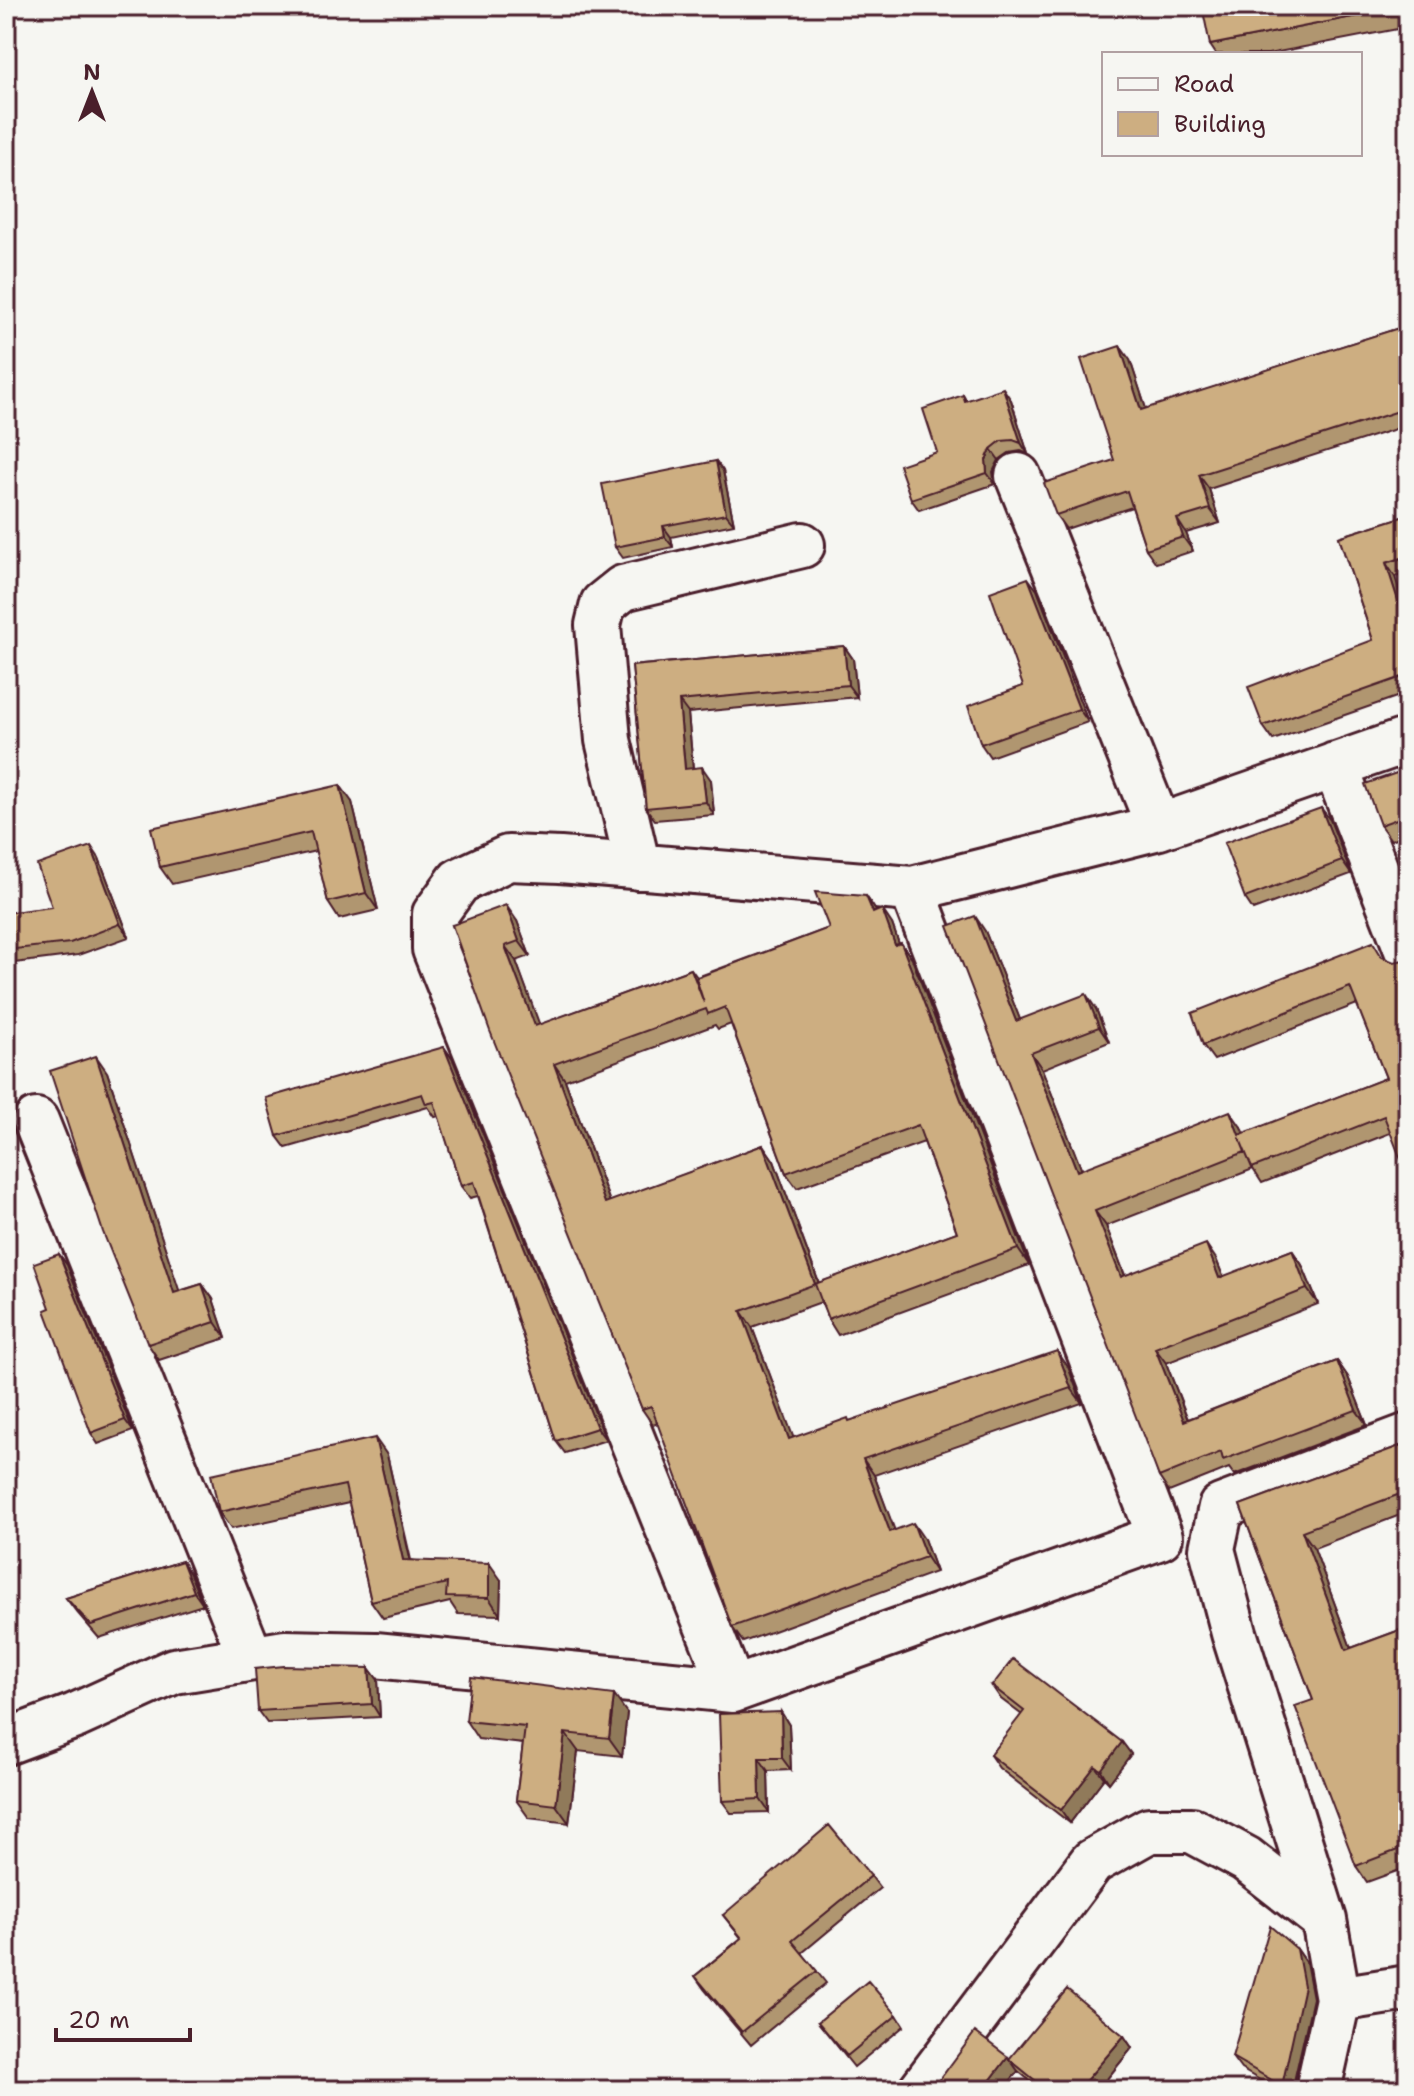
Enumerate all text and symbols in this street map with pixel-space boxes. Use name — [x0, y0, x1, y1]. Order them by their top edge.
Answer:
north arrow — [52, 52, 132, 132]
legend — [1102, 52, 1362, 156]
text: N — [83, 58, 101, 87]
text: Road — [1174, 68, 1234, 100]
text: Building — [1174, 108, 1266, 140]
scale bar — [56, 1992, 190, 2042]
text: 20 m — [68, 2004, 130, 2036]

